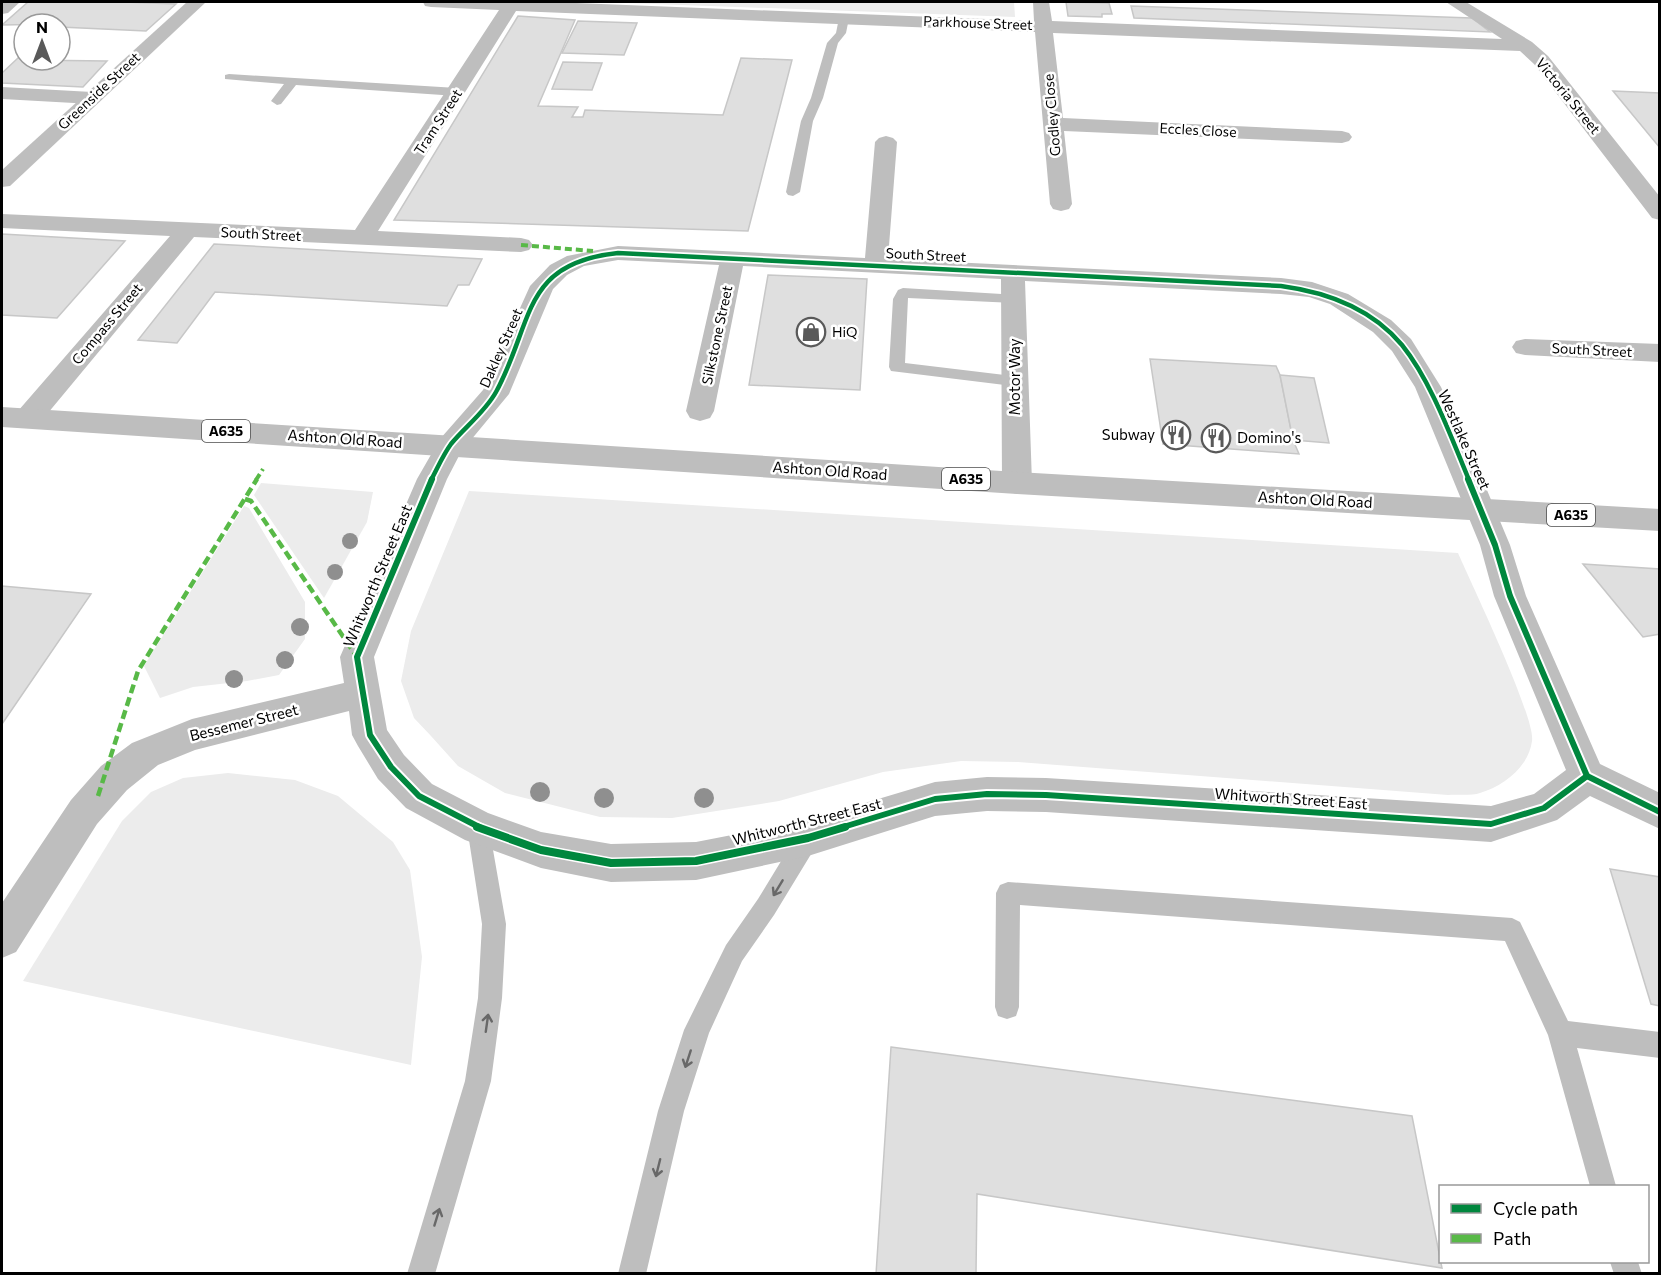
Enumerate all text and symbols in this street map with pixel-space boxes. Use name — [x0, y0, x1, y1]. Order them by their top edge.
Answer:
north arrow — [12, 12, 72, 72]
street label: Parkhouse Street — [923, 12, 1033, 33]
text: N — [36, 17, 48, 36]
street label: Greenside Street — [54, 48, 143, 133]
street label: Victoria Street — [1533, 54, 1604, 137]
street label: Godley Close — [1039, 73, 1064, 157]
street label: Tram Street — [410, 85, 465, 158]
street label: Eccles Close — [1159, 119, 1237, 140]
street label: South Street — [220, 223, 302, 244]
street label: South Street — [885, 244, 967, 265]
street label: Compass Street — [68, 279, 146, 368]
street label: Silkstone Street — [698, 284, 735, 386]
street label: Dakley Street — [475, 305, 526, 390]
shop icon: HiQ — [795, 316, 827, 348]
place label: HiQ — [832, 323, 858, 340]
street label: Motor Way — [1005, 338, 1023, 416]
street label: South Street — [1551, 339, 1633, 360]
street label: Westlake Street — [1435, 387, 1495, 492]
restaurant icon: Subway — [1160, 419, 1192, 451]
road number: A635 — [202, 420, 250, 442]
restaurant icon: Domino's — [1200, 422, 1232, 454]
street label: Ashton Old Road — [287, 425, 403, 451]
place label: Subway — [1102, 425, 1155, 443]
place label: Domino's — [1237, 428, 1302, 446]
street label: Ashton Old Road — [772, 457, 888, 483]
road number: A635 — [942, 468, 990, 490]
street label: Ashton Old Road — [1257, 487, 1373, 511]
street label: Whitworth Street East — [339, 502, 415, 650]
road number: A635 — [1547, 504, 1595, 526]
street label: Bessemer Street — [188, 700, 300, 744]
street label: Whitworth Street East — [1214, 784, 1368, 812]
street label: Whitworth Street East — [730, 794, 883, 848]
one-way arrow — [771, 879, 783, 896]
one-way arrow — [481, 1014, 492, 1033]
one-way arrow — [681, 1050, 692, 1069]
one-way arrow — [651, 1158, 663, 1177]
legend — [1439, 1185, 1649, 1263]
text: Cycle path — [1493, 1197, 1578, 1219]
one-way arrow — [432, 1208, 443, 1227]
text: Path — [1493, 1227, 1531, 1249]

